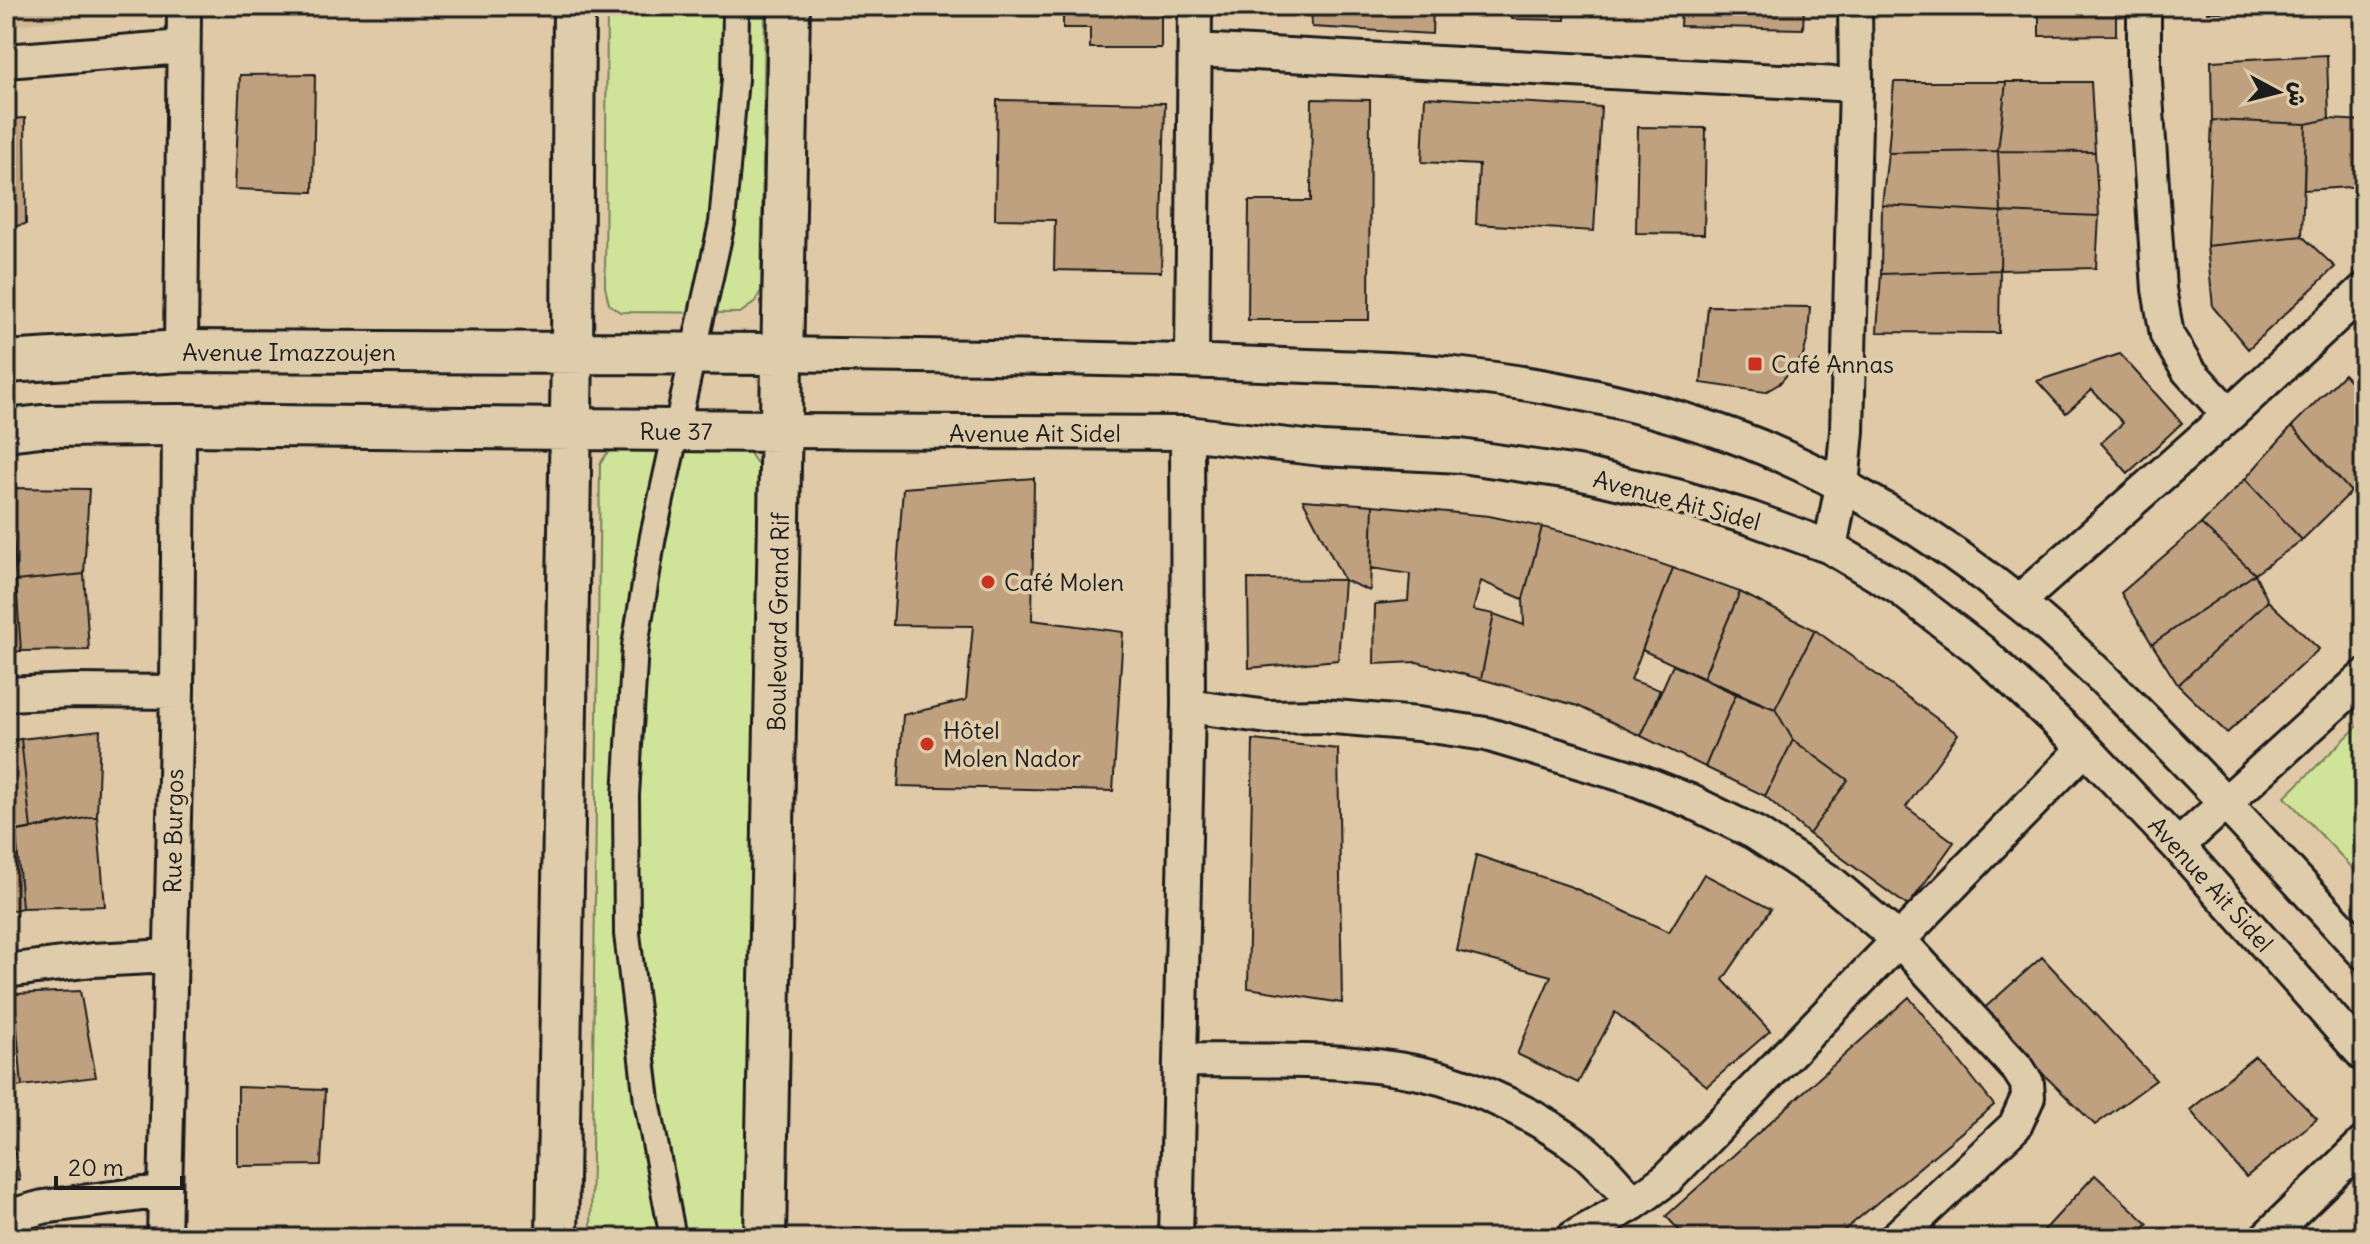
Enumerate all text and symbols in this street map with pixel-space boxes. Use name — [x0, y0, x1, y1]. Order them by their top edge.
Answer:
north arrow — [2238, 52, 2318, 132]
text: ش — [2282, 81, 2313, 108]
street label: Avenue Imazzoujen — [182, 337, 396, 367]
place label: Café Annas — [1771, 349, 1894, 379]
marker: Café Annas — [1746, 355, 1764, 373]
street label: Rue 37 — [639, 416, 713, 446]
street label: Avenue Ait Sidel — [949, 418, 1121, 448]
street label: Avenue Ait Sidel — [1590, 463, 1764, 537]
street label: Boulevard Grand Rif — [761, 511, 795, 732]
place label: Café Molen — [1004, 567, 1124, 597]
marker: Café Molen — [979, 573, 997, 591]
place label: Hôtel Molen Nador — [943, 715, 1081, 773]
marker: Hôtel Molen Nador — [918, 735, 936, 753]
street label: Rue Burgos — [157, 768, 189, 894]
street label: Avenue Ait Sidel — [2142, 810, 2280, 958]
scale bar — [56, 1140, 182, 1190]
text: 20 m — [68, 1152, 124, 1182]

